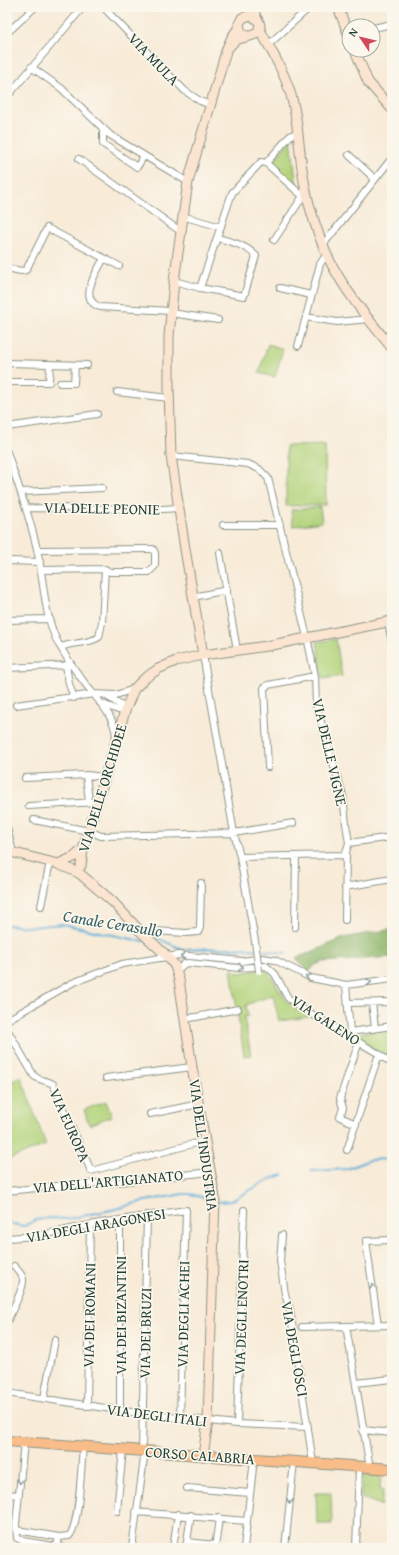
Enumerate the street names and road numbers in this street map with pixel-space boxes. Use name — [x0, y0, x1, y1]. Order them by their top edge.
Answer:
street label: VIA MULA — [124, 28, 184, 90]
street label: VIA DELLE PEONIE — [44, 496, 160, 520]
street label: VIA DELLE VIGNE — [307, 696, 353, 808]
street label: VIA DELLE ORCHIDEE — [72, 721, 132, 855]
street label: VIA GALENO — [287, 990, 365, 1050]
street label: VIA DELL'INDUSTRIA — [184, 1077, 224, 1213]
street label: VIA EUROPA — [44, 1085, 96, 1165]
street label: VIA DELL'ARTIGIANATO — [32, 1164, 184, 1198]
street label: VIA DEGLI ARAGONESI — [25, 1202, 167, 1248]
street label: VIA DEI BIZANTINI — [110, 1256, 131, 1374]
street label: VIA DEGLI ENOTRI — [228, 1259, 254, 1375]
street label: VIA DEGLI ACHEI — [172, 1260, 194, 1368]
street label: VIA DEI ROMANI — [78, 1262, 100, 1368]
street label: VIA DEI BRUZI — [134, 1287, 156, 1379]
street label: VIA DEGLI OSCI — [276, 1300, 314, 1398]
street label: VIA DEGLI ITALI — [106, 1398, 208, 1432]
street label: CORSO CALABRIA — [145, 1441, 255, 1469]

